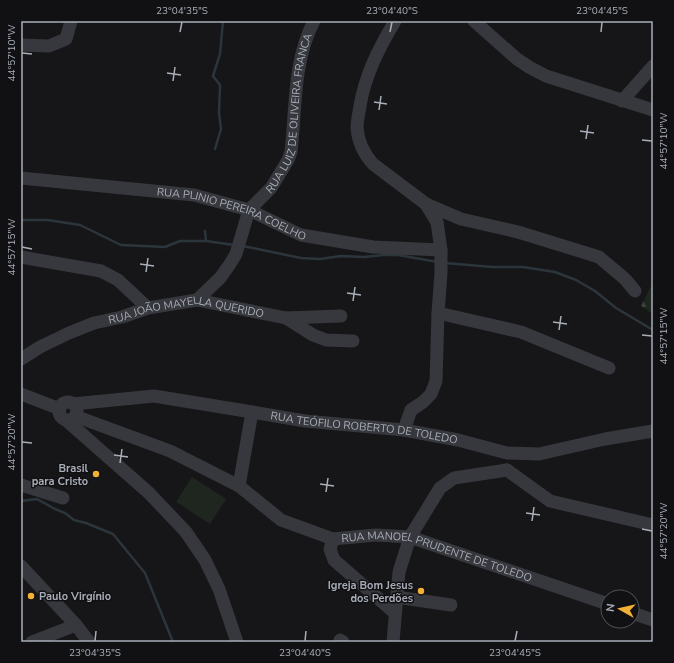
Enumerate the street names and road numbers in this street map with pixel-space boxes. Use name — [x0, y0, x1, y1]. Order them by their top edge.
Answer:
street label: RUA LUIZ DE OLIVEIRA FRANCA — [263, 31, 316, 197]
street label: RUA PLINIO PEREIRA COELHO — [156, 184, 307, 244]
street label: RUA JOÃO MAYELLA QUERIDO — [107, 293, 265, 328]
street label: RUA TEÓFILO ROBERTO DE TOLEDO — [269, 408, 459, 448]
street label: RUA MANOEL PRUDENTE DE TOLEDO — [341, 528, 534, 586]

